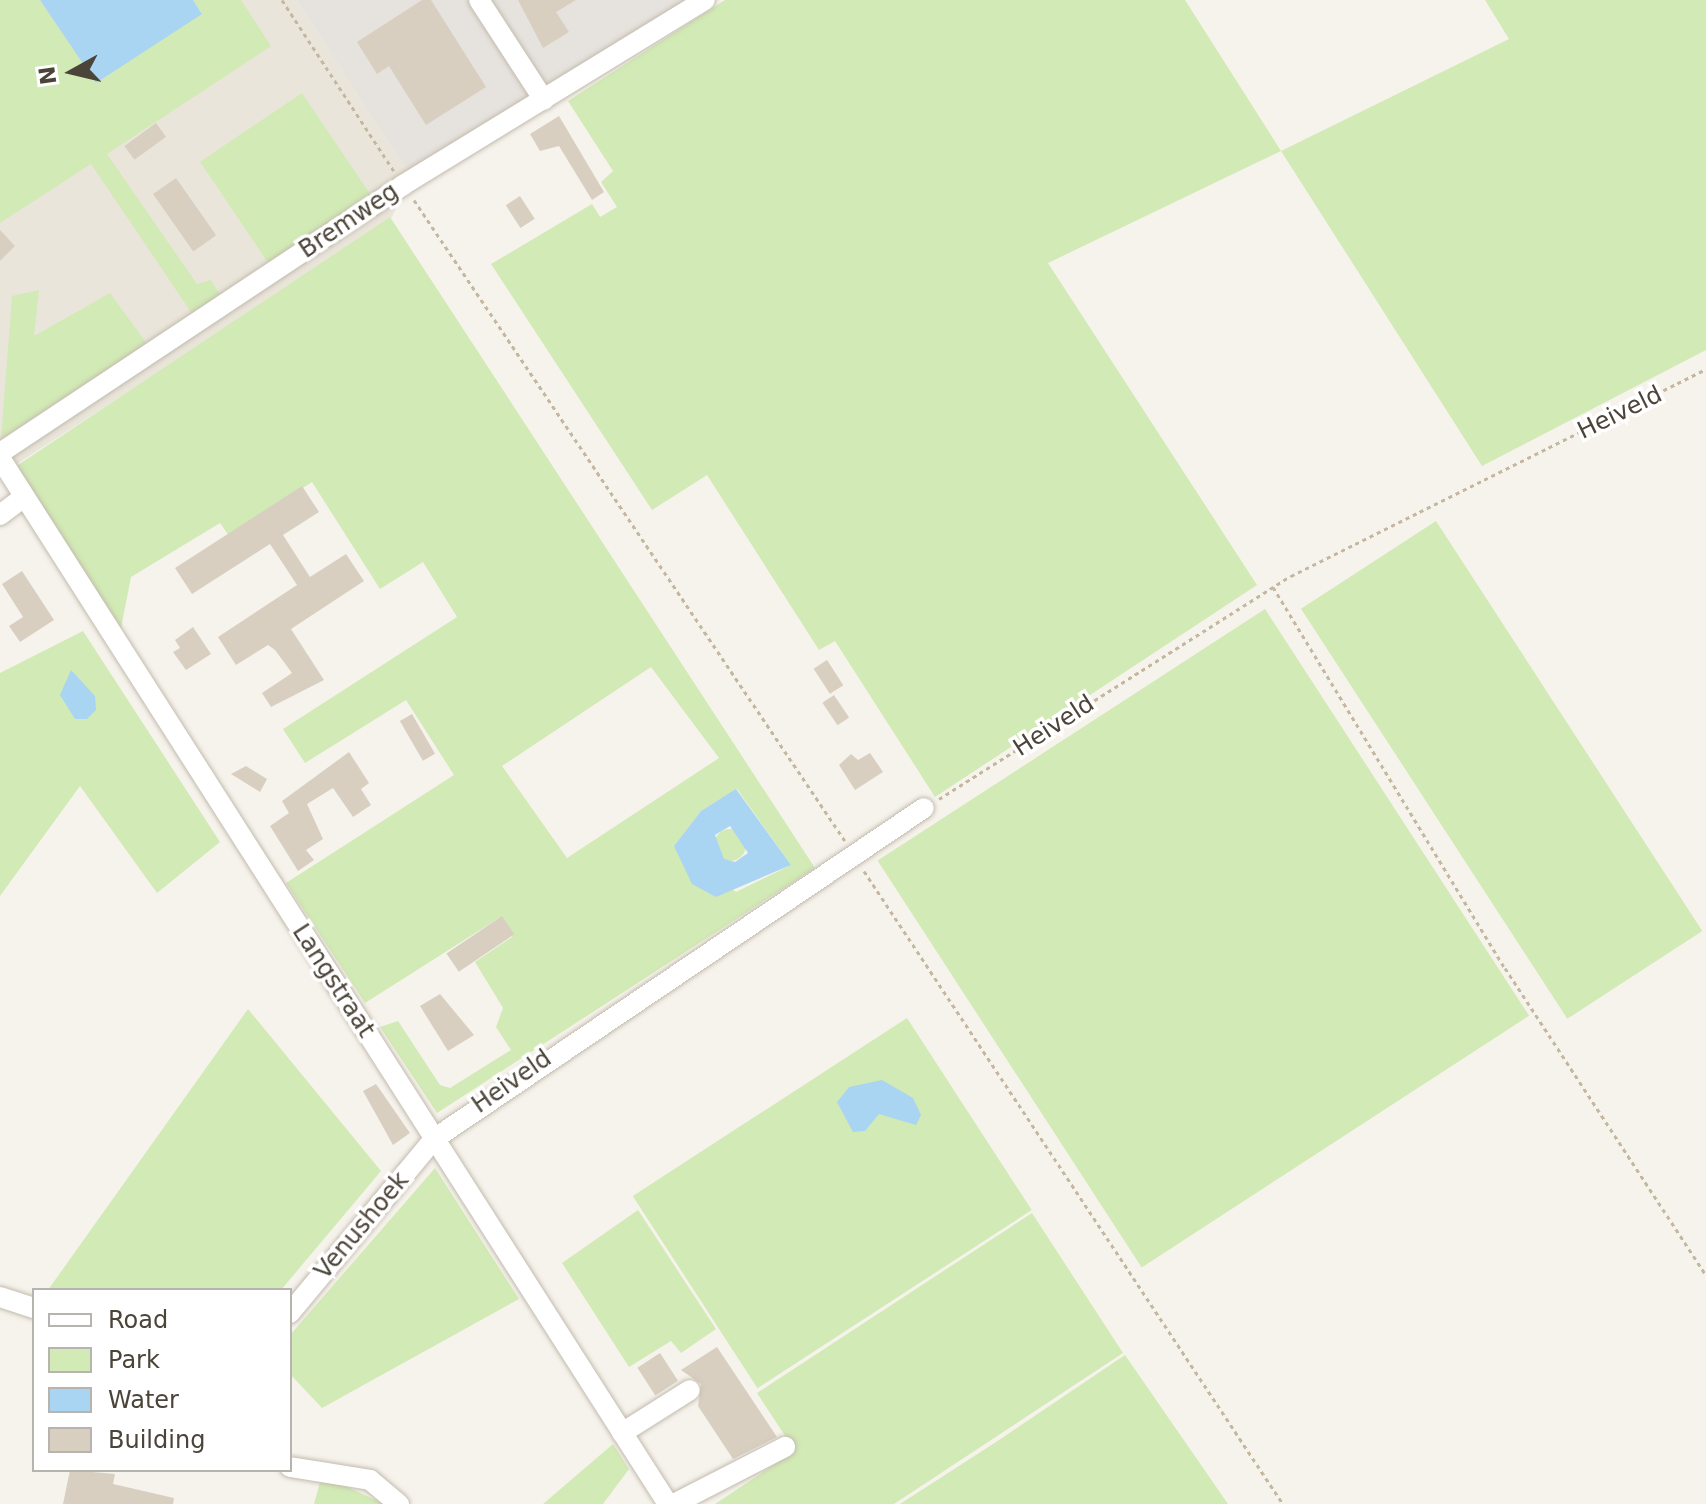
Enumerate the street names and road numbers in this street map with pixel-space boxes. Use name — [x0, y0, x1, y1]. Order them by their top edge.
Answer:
street label: Bremweg — [294, 177, 404, 265]
street label: Heiveld — [1573, 380, 1667, 446]
street label: Heiveld — [1008, 689, 1100, 763]
street label: Langstraat — [286, 919, 380, 1043]
street label: Heiveld — [467, 1044, 557, 1120]
street label: Venushoek — [309, 1167, 415, 1285]

